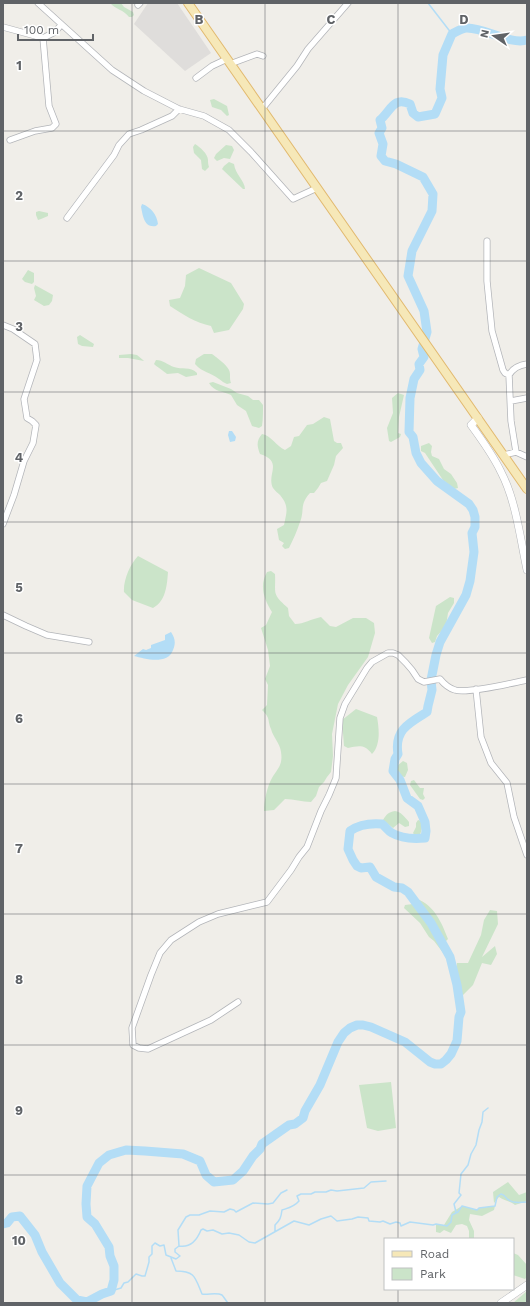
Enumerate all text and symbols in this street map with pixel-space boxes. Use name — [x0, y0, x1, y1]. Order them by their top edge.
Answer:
text: B — [195, 12, 204, 27]
text: C — [327, 12, 336, 27]
text: D — [459, 12, 469, 27]
scale bar — [18, 16, 93, 42]
north arrow — [474, 16, 514, 56]
text: 100 m — [24, 23, 59, 37]
text: N — [477, 28, 492, 39]
text: 1 — [16, 58, 22, 73]
text: 2 — [15, 188, 23, 203]
text: 3 — [15, 319, 23, 334]
text: 4 — [15, 450, 24, 465]
text: 5 — [15, 580, 23, 595]
text: 6 — [15, 711, 23, 726]
text: 7 — [15, 841, 23, 856]
text: 8 — [15, 972, 23, 987]
text: 9 — [15, 1103, 23, 1118]
text: 10 — [12, 1233, 26, 1248]
legend — [384, 1238, 514, 1290]
text: Road — [420, 1247, 449, 1261]
text: Park — [420, 1267, 446, 1281]

